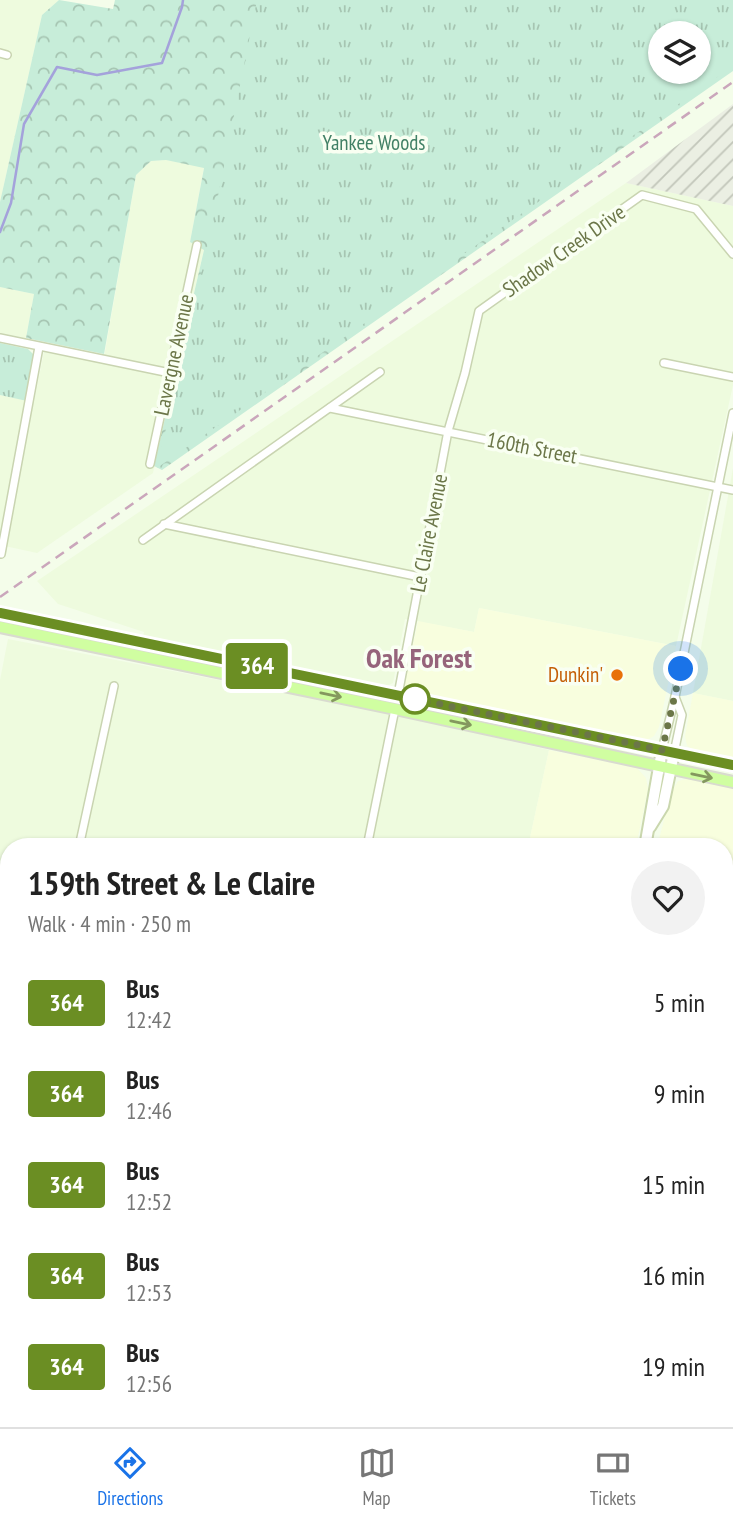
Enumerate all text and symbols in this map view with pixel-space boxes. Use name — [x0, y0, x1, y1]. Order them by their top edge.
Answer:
map controls — [648, 21, 711, 84]
button: layers — [648, 21, 711, 84]
park label: Yankee Woods — [323, 129, 425, 156]
street label: Shadow Creek Drive — [497, 198, 630, 303]
street label: Lavergne Avenue — [147, 292, 200, 418]
street label: 160th Street — [485, 426, 580, 470]
street label: Le Claire Avenue — [404, 472, 453, 594]
district label: Oak Forest — [366, 639, 472, 676]
line badge: 364 — [217, 643, 297, 689]
text: 364 — [240, 650, 274, 681]
your location — [663, 651, 698, 686]
place label: Dunkin' — [548, 661, 603, 688]
marker: Dunkin' — [609, 667, 625, 683]
unlabelled marker — [400, 684, 430, 714]
one-way arrow — [319, 689, 342, 703]
one-way arrow — [449, 717, 472, 730]
one-way arrow — [690, 769, 713, 783]
text: 159th Street & Le Claire — [28, 861, 315, 904]
button: heart — [631, 861, 705, 935]
text: Walk · 4 min · 250 m — [28, 909, 191, 938]
text: Bus — [126, 972, 159, 1005]
text: 5 min — [654, 986, 705, 1019]
text: 364 — [49, 987, 84, 1018]
text: 12:42 — [126, 1005, 172, 1034]
text: Bus — [126, 1063, 159, 1096]
text: 9 min — [654, 1077, 705, 1110]
text: 364 — [49, 1078, 84, 1109]
text: 12:46 — [126, 1096, 172, 1125]
text: Bus — [126, 1154, 159, 1187]
text: 15 min — [642, 1168, 705, 1201]
text: 364 — [49, 1169, 84, 1200]
text: 12:52 — [126, 1187, 172, 1216]
text: Bus — [126, 1245, 159, 1278]
text: 16 min — [642, 1259, 705, 1292]
text: 364 — [49, 1260, 84, 1291]
text: 12:53 — [126, 1278, 172, 1307]
text: Bus — [126, 1336, 159, 1369]
text: 19 min — [642, 1350, 705, 1383]
text: 364 — [49, 1351, 84, 1382]
text: 12:56 — [126, 1369, 172, 1398]
tab: Directions — [97, 1444, 163, 1510]
tab: Map — [358, 1444, 396, 1510]
tab: Tickets — [590, 1444, 636, 1510]

